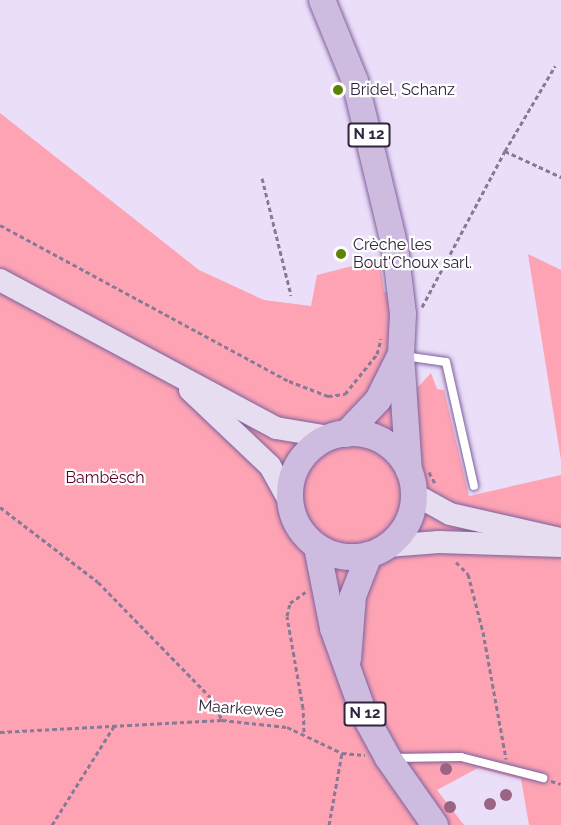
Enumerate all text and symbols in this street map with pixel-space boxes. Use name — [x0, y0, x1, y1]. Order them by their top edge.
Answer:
place label: Bridel, Schanz — [350, 80, 455, 100]
marker: Bridel, Schanz — [331, 83, 345, 97]
road number: N 12 — [346, 123, 392, 147]
place label: Crèche les Bout'Choux sarl. — [353, 235, 472, 273]
marker: Crèche les Bout'Choux sarl. — [334, 247, 348, 261]
park label: Bambësch — [65, 468, 145, 488]
street label: Maarkewee — [198, 696, 284, 722]
road number: N 12 — [342, 702, 388, 726]

